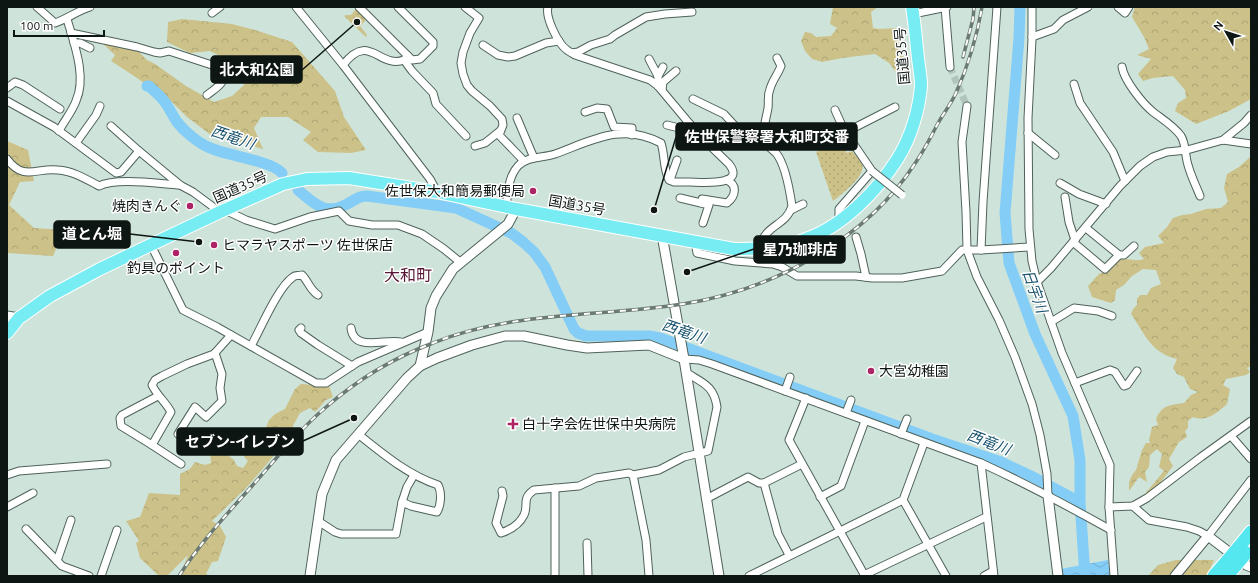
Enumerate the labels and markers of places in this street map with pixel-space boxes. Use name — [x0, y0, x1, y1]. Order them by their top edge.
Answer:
callout: 北大和公園 — [211, 56, 302, 83]
callout: 佐世保警察署大和町交番 — [676, 123, 857, 150]
place label: 佐世保大和簡易郵便局 — [385, 183, 525, 199]
marker: 佐世保大和簡易郵便局 — [528, 186, 538, 196]
place label: 焼肉きんぐ — [112, 198, 182, 214]
marker: 焼肉きんぐ — [185, 201, 195, 211]
callout: 道とん堀 — [54, 221, 130, 248]
callout: 星乃珈琲店 — [754, 236, 845, 263]
place label: ヒマラヤスポーツ 佐世保店 — [222, 237, 393, 253]
marker: ヒマラヤスポーツ 佐世保店 — [209, 240, 219, 250]
marker: 釣具のポイント — [171, 248, 181, 258]
place label: 釣具のポイント — [127, 260, 225, 276]
place label: 大宮幼稚園 — [879, 363, 949, 379]
marker: 大宮幼稚園 — [866, 366, 876, 376]
place label: 白十字会佐世保中央病院 — [522, 416, 676, 432]
marker: 白十字会佐世保中央病院 — [507, 418, 519, 430]
callout: セブン-イレブン — [177, 428, 303, 455]

